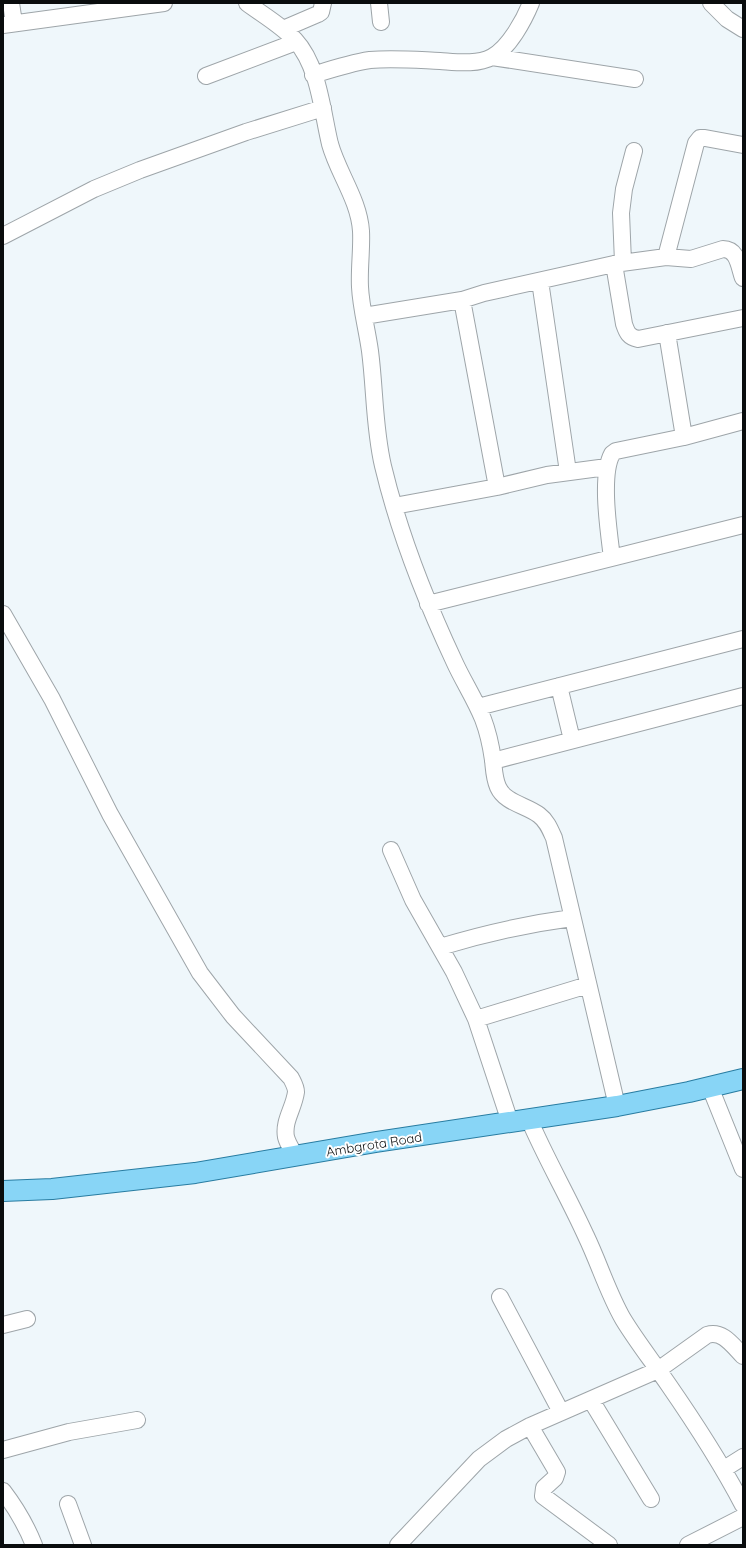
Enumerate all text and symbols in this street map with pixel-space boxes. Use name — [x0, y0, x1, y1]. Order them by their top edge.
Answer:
street label: Ambgrota Road — [325, 1129, 423, 1159]

